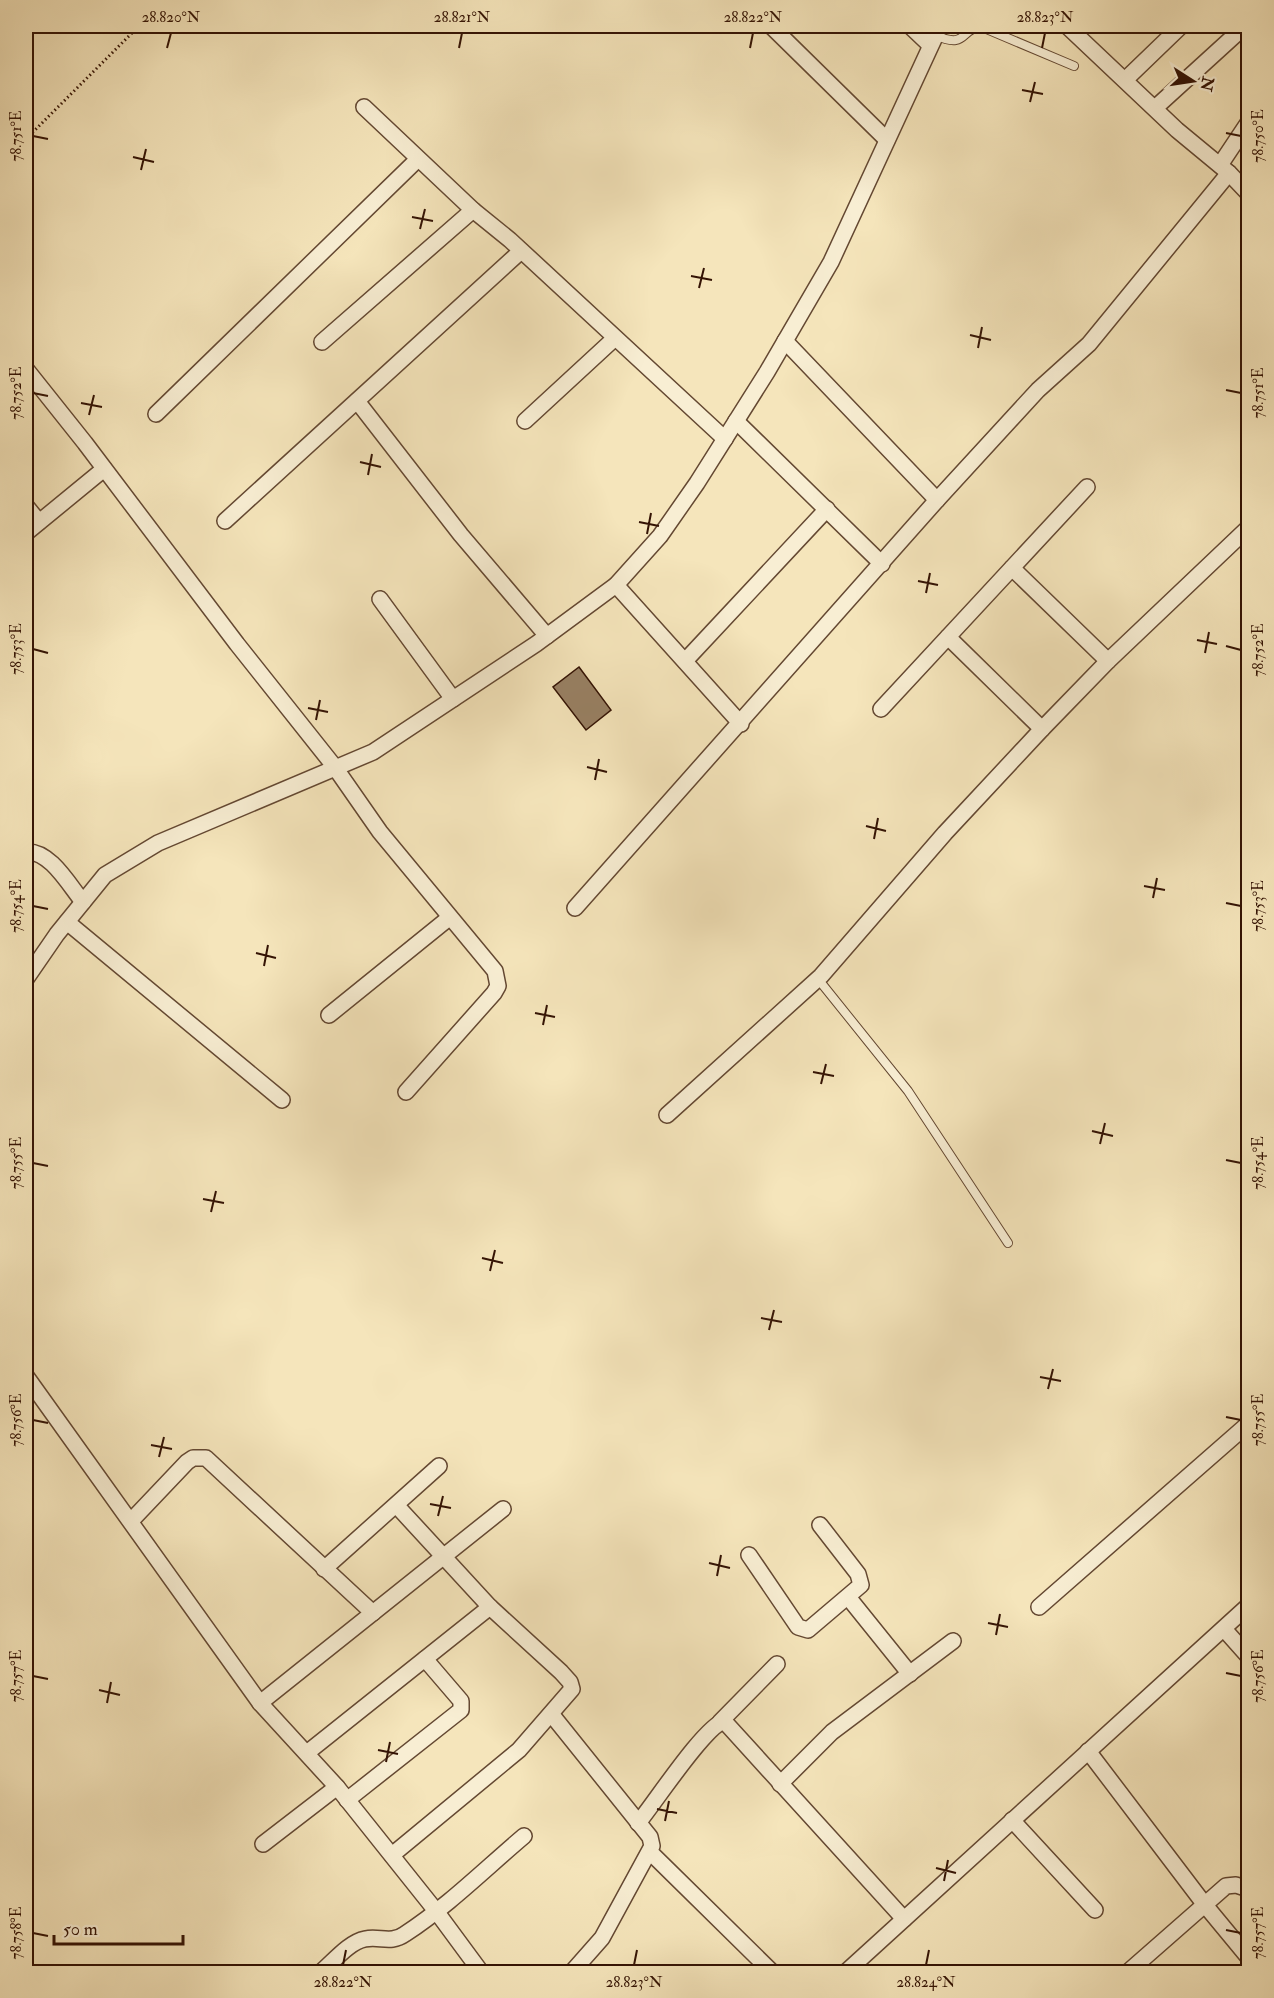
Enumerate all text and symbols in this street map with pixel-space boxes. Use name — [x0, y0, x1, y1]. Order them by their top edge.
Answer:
text: 28.820°N — [142, 8, 201, 27]
text: 28.821°N — [434, 8, 491, 27]
text: 28.822°N — [724, 8, 783, 27]
text: 28.823°N — [1017, 8, 1074, 27]
north arrow — [1163, 51, 1223, 111]
text: N — [1195, 74, 1218, 94]
text: 78.750°E — [1249, 109, 1268, 163]
text: 78.751°E — [7, 110, 26, 162]
text: 78.752°E — [7, 366, 26, 420]
text: 78.751°E — [1249, 367, 1268, 419]
text: 78.753°E — [7, 623, 26, 675]
text: 78.752°E — [1249, 623, 1268, 677]
text: 78.754°E — [7, 879, 26, 933]
text: 78.753°E — [1249, 880, 1268, 932]
text: 78.754°E — [1249, 1136, 1268, 1190]
text: 78.755°E — [7, 1137, 26, 1189]
text: 78.756°E — [7, 1393, 26, 1447]
text: 78.755°E — [1249, 1394, 1268, 1446]
text: 78.757°E — [7, 1649, 26, 1702]
text: 78.756°E — [1249, 1649, 1268, 1703]
text: 78.758°E — [7, 1906, 26, 1959]
text: 78.757°E — [1249, 1906, 1268, 1959]
scale bar — [54, 1908, 183, 1946]
text: 50 m — [63, 1918, 98, 1941]
text: 28.822°N — [314, 1973, 373, 1992]
text: 28.823°N — [606, 1973, 663, 1992]
text: 28.824°N — [896, 1973, 956, 1992]

